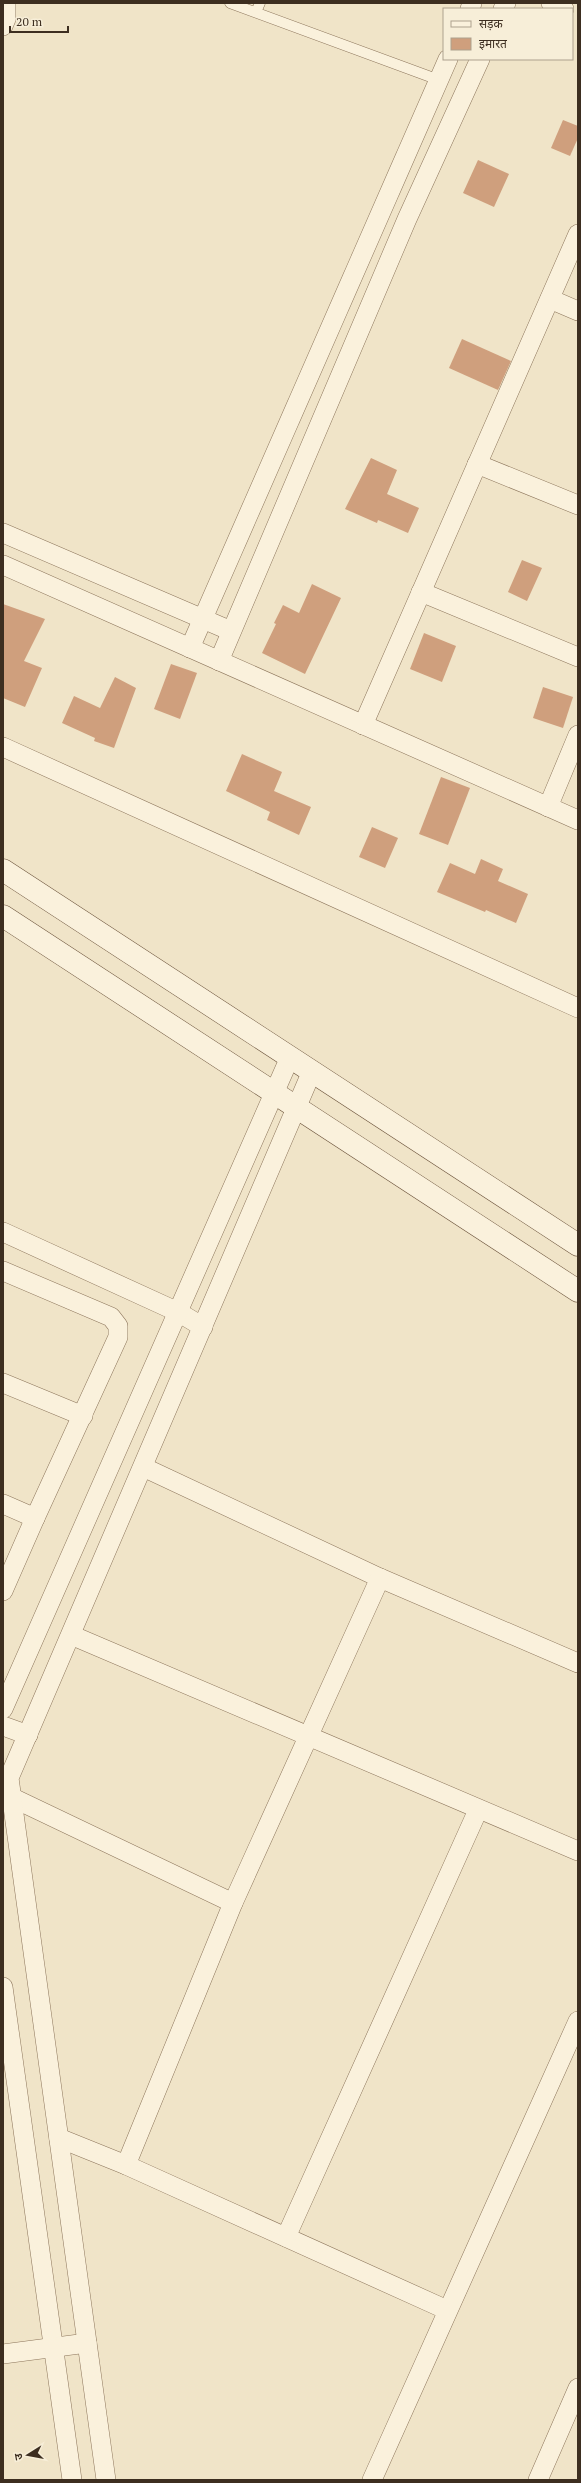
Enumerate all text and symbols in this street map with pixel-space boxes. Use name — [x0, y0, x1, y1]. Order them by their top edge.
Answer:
scale bar — [10, 8, 68, 34]
legend — [443, 8, 573, 60]
text: 20 m — [16, 14, 43, 29]
text: सड़क — [479, 16, 504, 31]
text: इमारत — [479, 36, 508, 51]
north arrow — [8, 2435, 48, 2475]
text: उ — [11, 2452, 26, 2461]

